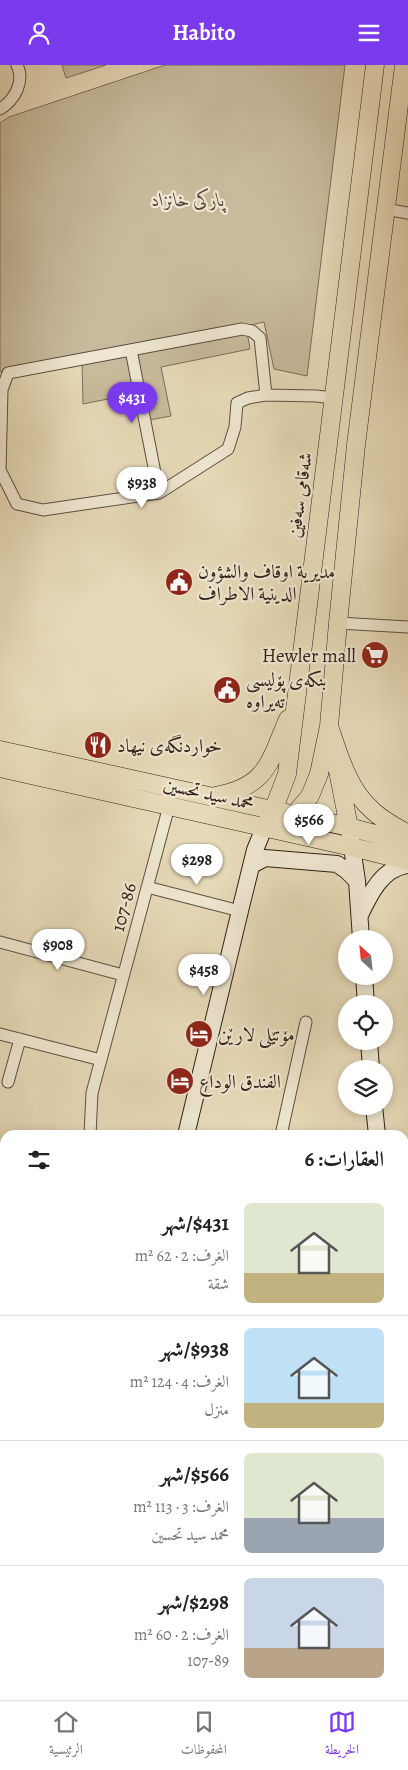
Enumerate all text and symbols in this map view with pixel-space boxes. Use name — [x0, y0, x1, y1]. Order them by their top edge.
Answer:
text: Habito — [172, 18, 236, 48]
icon: person — [25, 19, 53, 47]
icon: menu — [355, 19, 383, 47]
park label: پارکی خانزاد — [151, 187, 226, 213]
pin: $431 — [102, 381, 162, 424]
text: $431 — [118, 387, 146, 409]
street label: شەقامی سەفین — [281, 451, 319, 540]
pin: $938 — [112, 467, 172, 509]
text: $938 — [127, 472, 157, 494]
place label: مديرية اوقاف والشؤون الدينية الاطراف — [198, 559, 335, 607]
public building icon: مديرية اوقاف والشؤون الدينية الاطراف — [164, 567, 194, 597]
supermarket icon: Hewler mall — [360, 640, 390, 670]
place label: Hewler mall — [262, 643, 356, 669]
place label: بنکەی پۆلیسی تەیراوە — [246, 667, 327, 715]
public building icon: بنکەی پۆلیسی تەیراوە — [212, 675, 242, 705]
restaurant icon: خواردنگەی نیھاد — [83, 730, 113, 760]
place label: خواردنگەی نیھاد — [117, 733, 222, 759]
street label: محمد سید تحسین — [161, 771, 257, 817]
pin: $566 — [279, 803, 339, 846]
text: $566 — [294, 809, 324, 831]
pin: $298 — [167, 843, 227, 886]
text: $298 — [182, 849, 212, 871]
street label: 107-86 — [105, 880, 143, 935]
pin: $908 — [28, 929, 88, 971]
north arrow — [338, 930, 392, 985]
map controls — [338, 930, 393, 1115]
text: $908 — [43, 934, 73, 956]
pin: $458 — [174, 953, 234, 996]
text: $458 — [189, 959, 219, 981]
button: locate — [338, 995, 393, 1050]
hotel icon: مۆتێلی لارێن — [184, 1019, 214, 1049]
place label: مۆتێلی لارێن — [218, 1022, 295, 1049]
button: layers — [338, 1060, 393, 1115]
hotel icon: الفندق الوداع — [165, 1066, 195, 1096]
place label: الفندق الوداع — [199, 1069, 281, 1097]
text: العقارات: 6 — [304, 1145, 384, 1173]
icon: filters — [25, 1146, 53, 1174]
text: $431/شهر — [162, 1209, 229, 1237]
icon: home — [284, 1223, 344, 1283]
text: الغرف: 2 · 62 m² — [135, 1245, 229, 1267]
text: شقة — [208, 1273, 229, 1295]
text: $938/شهر — [159, 1335, 229, 1363]
icon: home — [284, 1348, 344, 1408]
text: الغرف: 4 · 124 m² — [130, 1371, 229, 1393]
text: منزل — [204, 1399, 229, 1421]
text: $566/شهر — [160, 1460, 229, 1488]
icon: home — [284, 1473, 344, 1533]
text: الغرف: 3 · 113 m² — [133, 1496, 229, 1518]
text: محمد سید تحسین — [151, 1524, 229, 1546]
text: $298/شهر — [158, 1588, 229, 1616]
icon: home — [284, 1598, 344, 1658]
text: الغرف: 2 · 60 m² — [134, 1624, 229, 1646]
text: 107-89 — [187, 1650, 229, 1672]
tab: الرئيسية — [49, 1708, 83, 1763]
tab: المحفوظات — [181, 1708, 227, 1763]
tab: الخريطة — [325, 1708, 359, 1763]

